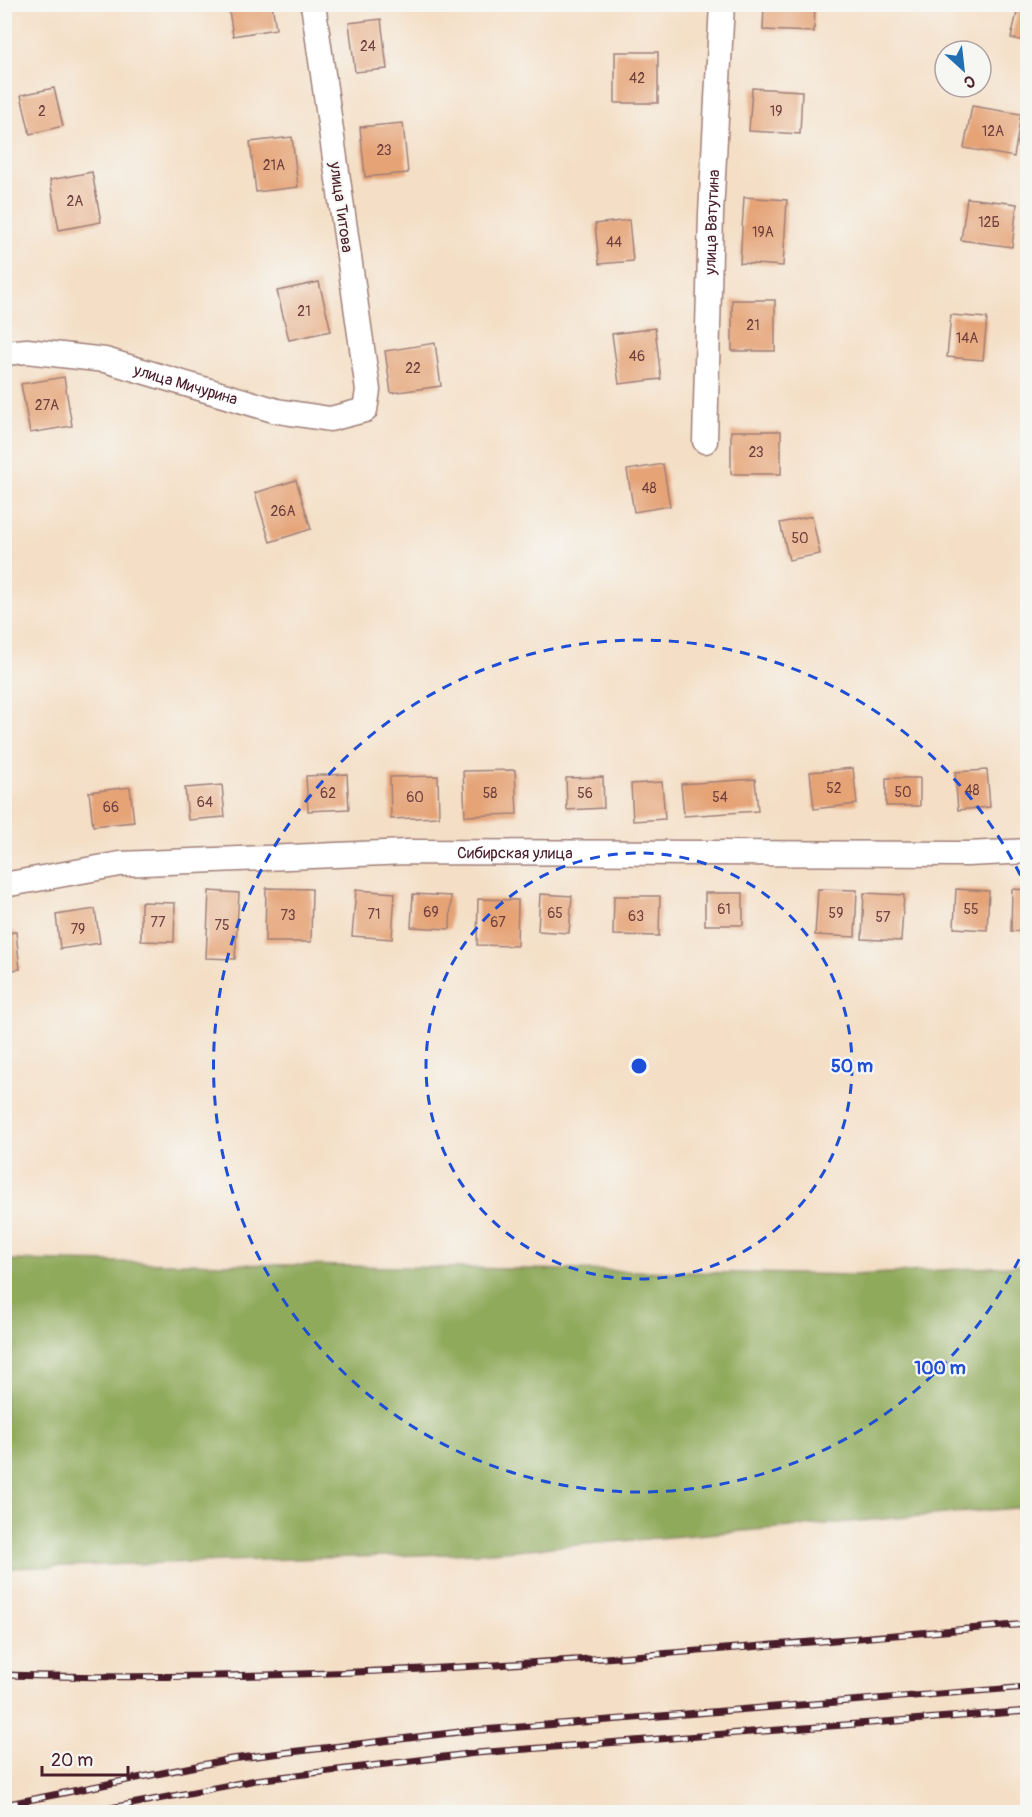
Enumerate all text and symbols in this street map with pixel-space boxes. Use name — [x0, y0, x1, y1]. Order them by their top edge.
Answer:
house number: 24 — [360, 38, 376, 55]
north arrow — [933, 39, 993, 99]
house number: 42 — [629, 70, 645, 87]
text: С — [960, 70, 978, 93]
house number: 2 — [38, 103, 46, 120]
house number: 19 — [770, 103, 782, 120]
house number: 12А — [982, 123, 1004, 140]
house number: 23 — [376, 142, 392, 159]
house number: 21А — [263, 157, 285, 174]
street label: улица Титова — [325, 160, 357, 254]
street label: улица Ватутина — [700, 169, 724, 276]
house number: 2А — [67, 193, 83, 210]
house number: 12Б — [978, 214, 1000, 231]
house number: 19А — [752, 224, 774, 241]
house number: 44 — [606, 234, 622, 251]
house number: 21 — [297, 303, 311, 320]
house number: 21 — [746, 317, 760, 334]
house number: 14А — [956, 330, 978, 347]
house number: 46 — [629, 348, 645, 365]
street label: улица Мичурина — [130, 360, 240, 410]
house number: 22 — [405, 360, 421, 377]
house number: 27А — [35, 397, 59, 414]
house number: 23 — [748, 444, 764, 461]
house number: 48 — [641, 480, 657, 497]
house number: 26А — [270, 503, 296, 520]
house number: 50 — [791, 530, 809, 547]
house number: 52 — [826, 780, 842, 797]
house number: 48 — [964, 782, 980, 799]
house number: 50 — [894, 784, 912, 801]
house number: 62 — [320, 785, 336, 802]
house number: 58 — [483, 785, 497, 802]
house number: 56 — [577, 785, 593, 802]
house number: 60 — [406, 789, 424, 806]
house number: 54 — [712, 789, 728, 806]
house number: 64 — [197, 794, 213, 811]
house number: 66 — [103, 799, 119, 816]
street label: Сибирская улица — [457, 843, 573, 864]
house number: 61 — [717, 901, 731, 918]
house number: 55 — [963, 901, 979, 918]
house number: 69 — [423, 904, 439, 921]
house number: 65 — [547, 905, 563, 922]
house number: 59 — [829, 905, 843, 922]
house number: 71 — [368, 906, 380, 923]
house number: 73 — [280, 907, 296, 924]
house number: 63 — [628, 908, 644, 925]
house number: 57 — [876, 909, 891, 926]
house number: 77 — [151, 914, 166, 931]
house number: 67 — [490, 914, 506, 931]
house number: 75 — [215, 917, 230, 934]
house number: 79 — [71, 921, 85, 938]
text: 50 m — [831, 1055, 873, 1078]
centre of rings — [629, 1056, 649, 1076]
text: 100 m — [914, 1357, 966, 1380]
scale bar — [42, 1739, 128, 1777]
text: 20 m — [51, 1749, 93, 1772]

